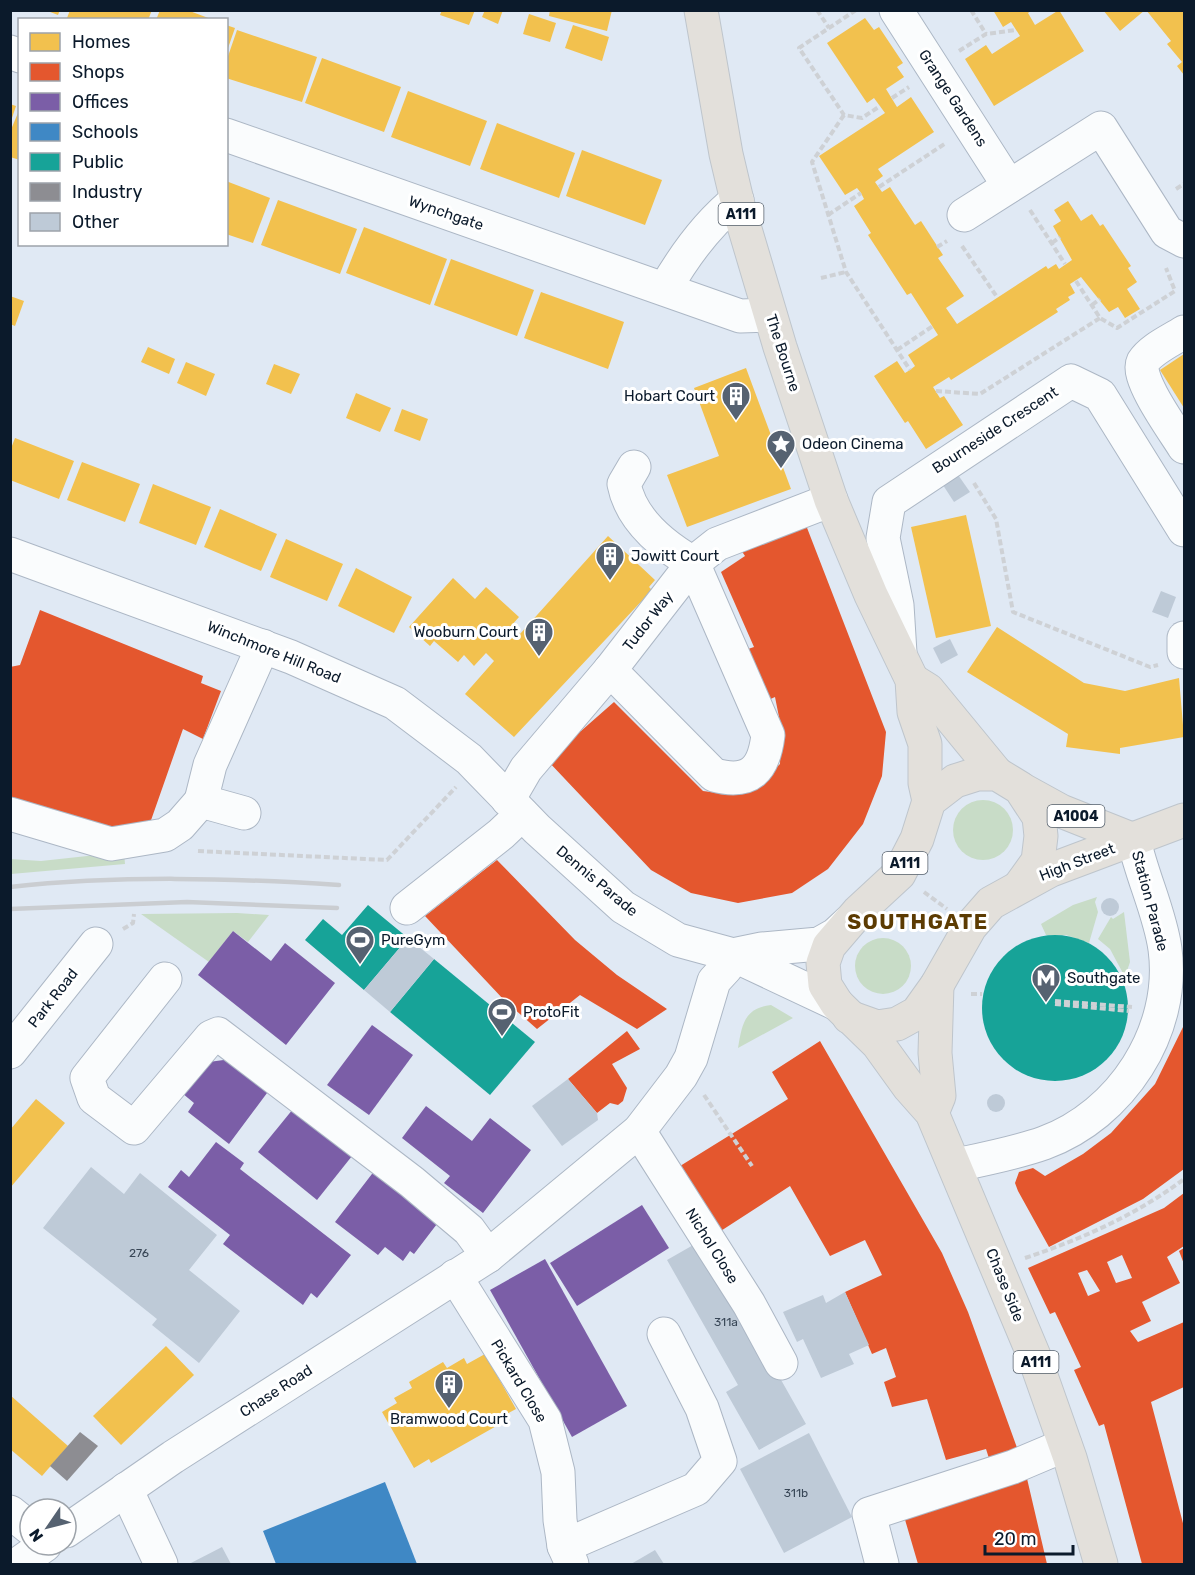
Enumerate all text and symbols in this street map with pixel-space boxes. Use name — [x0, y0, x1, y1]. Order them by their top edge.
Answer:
legend — [18, 18, 228, 246]
text: Homes — [72, 31, 130, 53]
street label: Grange Gardens — [915, 46, 991, 150]
text: Shops — [72, 61, 124, 83]
text: Offices — [72, 91, 129, 113]
text: Schools — [72, 121, 138, 143]
text: Public — [72, 151, 124, 173]
text: Industry — [72, 181, 142, 203]
street label: Wynchgate — [406, 192, 486, 234]
road number: A111 — [718, 203, 764, 225]
text: Other — [72, 211, 119, 233]
street label: The Bourne — [762, 312, 804, 394]
building icon: Hobart Court — [720, 380, 752, 422]
street label: Bourneside Crescent — [929, 383, 1061, 477]
place label: Hobart Court — [624, 387, 715, 405]
place icon: Odeon Cinema — [765, 428, 797, 470]
place label: Odeon Cinema — [802, 435, 904, 453]
building icon: Jowitt Court — [594, 540, 626, 582]
place label: Jowitt Court — [631, 547, 719, 565]
street label: Tudor Way — [619, 588, 677, 654]
building icon: Wooburn Court — [523, 616, 555, 658]
street label: Winchmore Hill Road — [205, 617, 343, 687]
place label: Wooburn Court — [413, 623, 518, 641]
road number: A1004 — [1048, 805, 1104, 827]
street label: High Street — [1037, 839, 1117, 885]
street label: Dennis Parade — [553, 842, 641, 920]
street label: Station Parade — [1128, 849, 1172, 953]
road number: A111 — [882, 852, 928, 874]
district label: SOUTHGATE — [847, 909, 989, 934]
sports icon: PureGym — [344, 924, 376, 966]
place label: PureGym — [381, 931, 445, 949]
metro station icon: Southgate — [1030, 962, 1062, 1004]
street label: Park Road — [24, 965, 82, 1031]
place label: Southgate — [1067, 969, 1140, 987]
sports icon: ProtoFit — [486, 996, 518, 1038]
place label: ProtoFit — [523, 1003, 580, 1021]
street label: Nichol Close — [682, 1205, 742, 1287]
house number: 276 — [129, 1246, 149, 1260]
street label: Chase Side — [982, 1246, 1028, 1324]
house number: 311a — [714, 1315, 738, 1329]
street label: Pickard Close — [487, 1336, 551, 1426]
road number: A111 — [1014, 1351, 1058, 1373]
street label: Chase Road — [236, 1361, 316, 1421]
building icon: Bramwood Court — [433, 1368, 465, 1410]
place label: Bramwood Court — [390, 1410, 508, 1428]
house number: 311b — [784, 1486, 808, 1500]
north arrow — [18, 1497, 78, 1557]
scale bar — [985, 1518, 1074, 1556]
text: N — [25, 1525, 47, 1545]
text: 20 m — [994, 1528, 1036, 1550]

